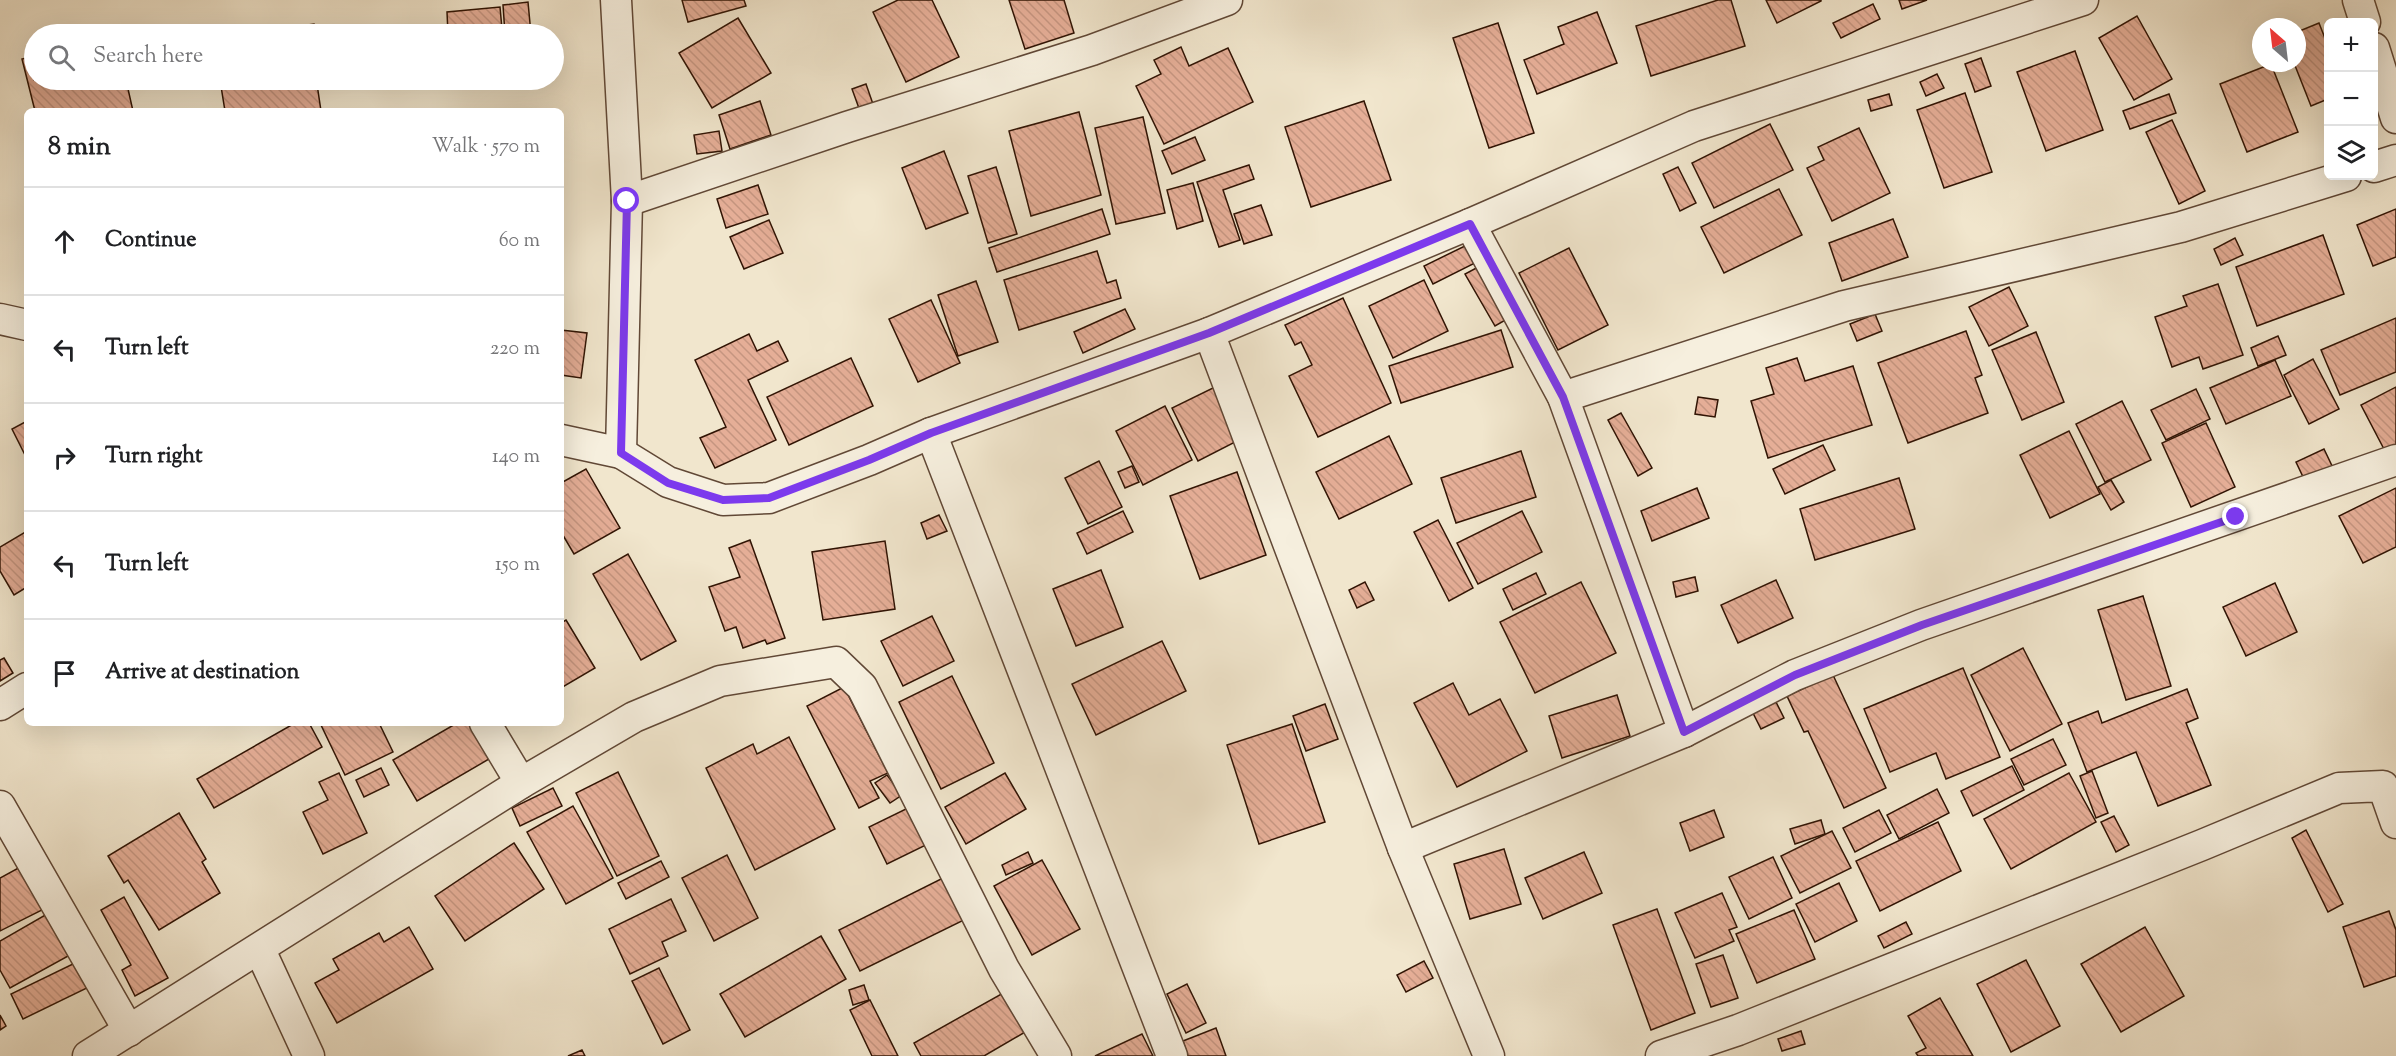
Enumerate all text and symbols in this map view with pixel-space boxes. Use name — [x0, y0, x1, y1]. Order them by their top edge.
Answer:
north arrow — [2252, 18, 2306, 72]
map controls — [2324, 18, 2378, 180]
button: + — [2324, 18, 2378, 72]
search box — [24, 24, 564, 90]
icon: search — [45, 41, 78, 74]
text: Search here — [93, 41, 203, 73]
button: − — [2324, 72, 2378, 126]
button: layers — [2324, 126, 2378, 180]
text: 8 min — [48, 129, 111, 166]
text: Walk · 570 m — [432, 133, 540, 162]
route start — [613, 187, 639, 213]
icon: ahead — [48, 225, 81, 258]
text: Continue — [105, 225, 196, 257]
text: 60 m — [499, 227, 540, 256]
icon: left — [48, 333, 81, 366]
text: Turn left — [105, 333, 188, 365]
text: 220 m — [490, 335, 540, 364]
icon: right — [48, 441, 81, 474]
text: Turn right — [105, 441, 202, 473]
text: 140 m — [492, 443, 540, 472]
route end — [2222, 503, 2248, 529]
icon: left — [48, 549, 81, 582]
text: Turn left — [105, 549, 188, 581]
text: 150 m — [495, 551, 540, 580]
icon: arrive — [48, 657, 81, 690]
text: Arrive at destination — [105, 657, 300, 689]

